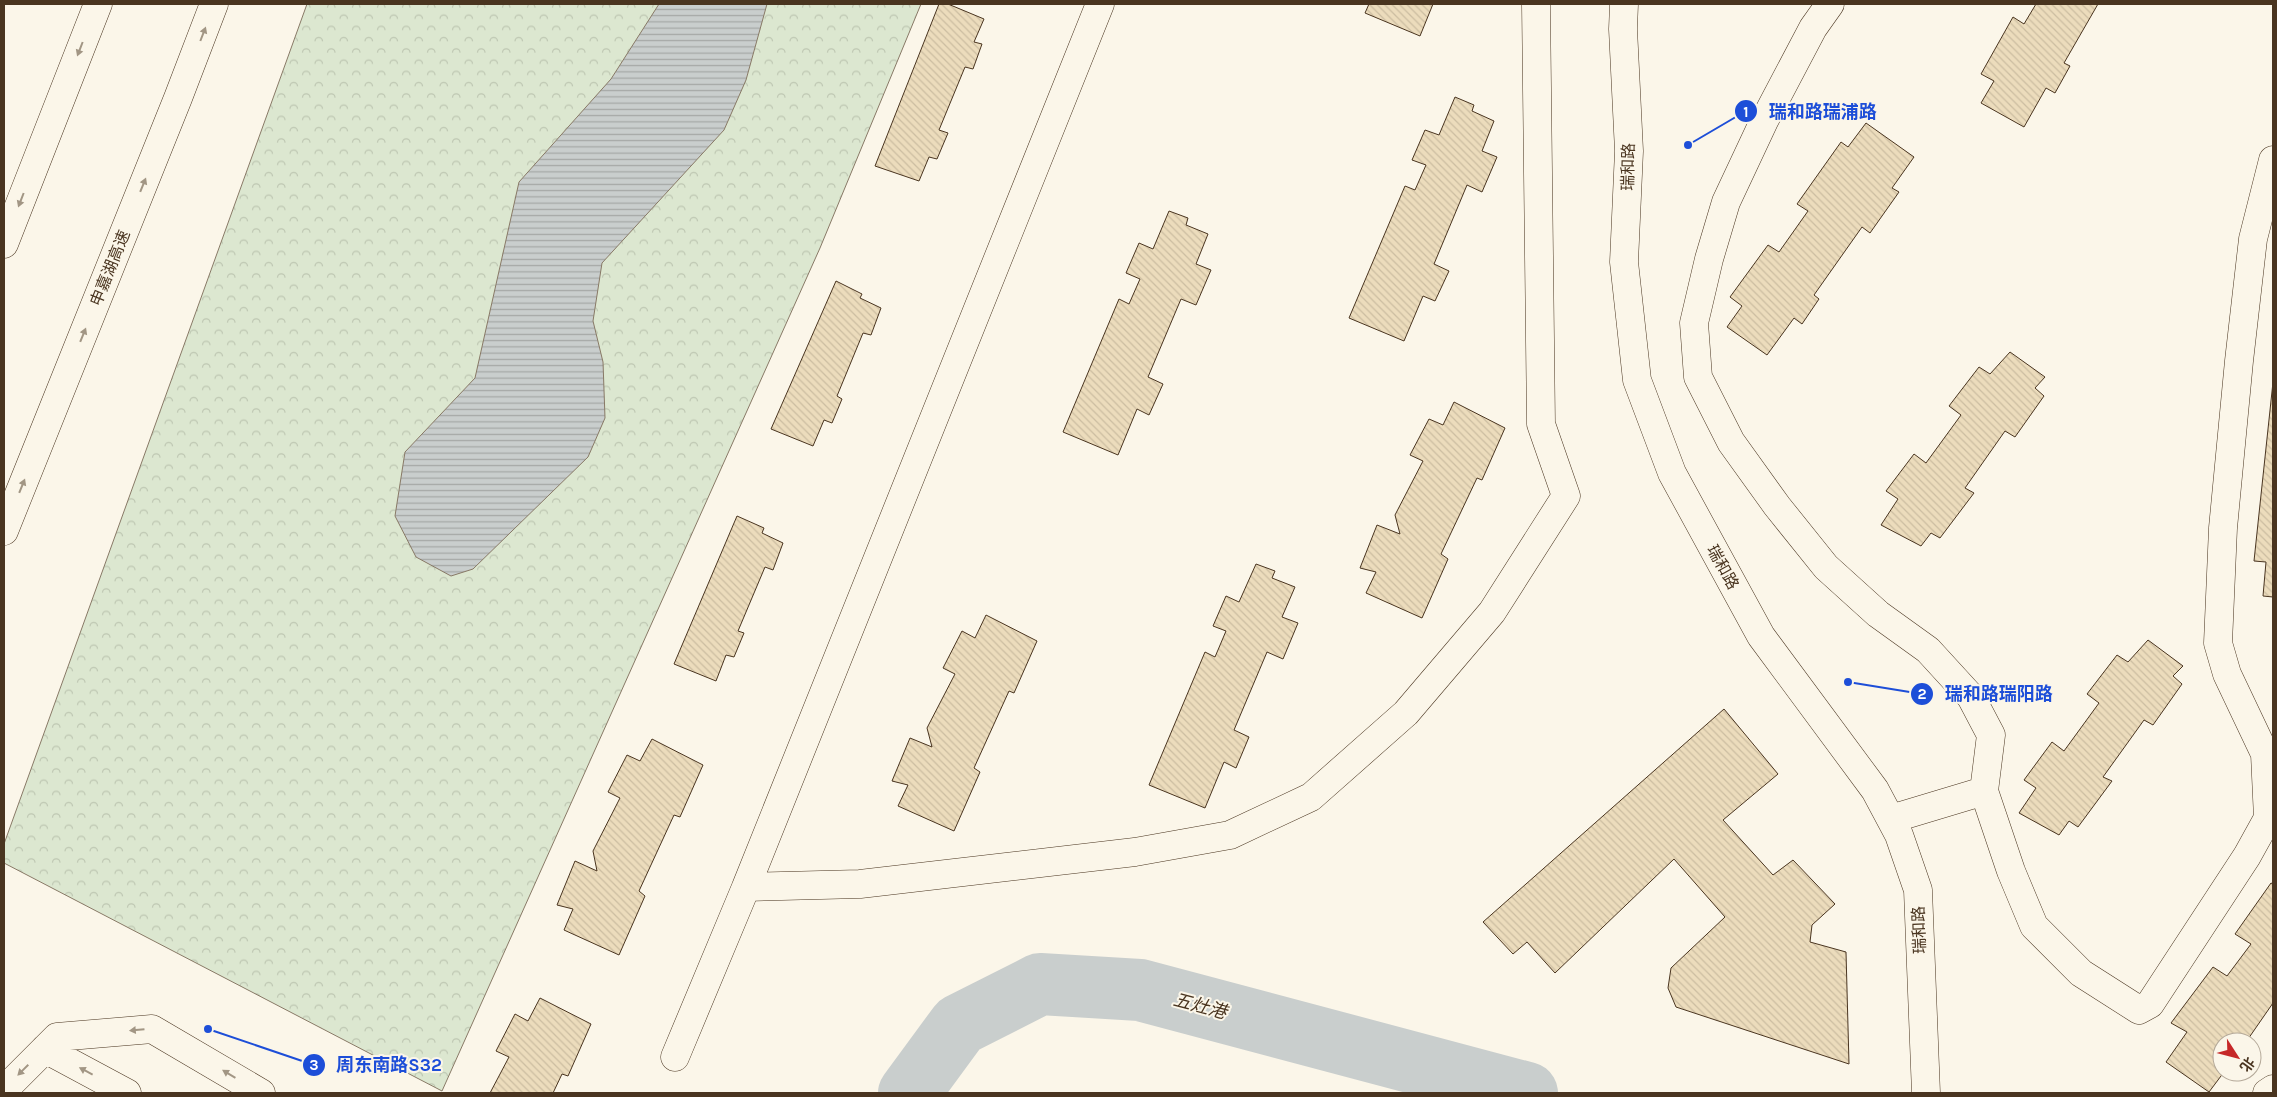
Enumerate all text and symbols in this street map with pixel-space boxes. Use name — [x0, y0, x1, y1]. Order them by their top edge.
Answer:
one-way arrow — [200, 26, 207, 41]
one-way arrow — [76, 42, 84, 57]
callout: 瑞和路瑞浦路 — [1734, 95, 1887, 128]
text: 瑞和路瑞浦路 — [1769, 101, 1877, 123]
text: 1 — [1743, 103, 1749, 121]
street label: 瑞和路 — [1618, 143, 1638, 191]
one-way arrow — [140, 178, 148, 192]
one-way arrow — [17, 193, 24, 208]
street label: 申嘉湖高速 — [86, 227, 134, 309]
one-way arrow — [79, 328, 87, 343]
one-way arrow — [18, 478, 26, 493]
street label: 瑞和路 — [1703, 541, 1743, 593]
callout: 瑞和路瑞阳路 — [1910, 677, 2063, 710]
text: 瑞和路瑞阳路 — [1945, 683, 2053, 705]
text: 2 — [1917, 685, 1927, 703]
street label: 瑞和路 — [1909, 906, 1929, 954]
water label: 五灶港 — [1171, 988, 1232, 1024]
one-way arrow — [129, 1026, 145, 1034]
north arrow — [2212, 1032, 2262, 1082]
callout: 周东南路S32 — [301, 1048, 452, 1081]
text: 周东南路S32 — [336, 1054, 442, 1076]
text: 北 — [2236, 1054, 2258, 1075]
text: 3 — [309, 1056, 319, 1074]
one-way arrow — [18, 1064, 30, 1076]
one-way arrow — [79, 1067, 93, 1075]
one-way arrow — [222, 1070, 235, 1079]

